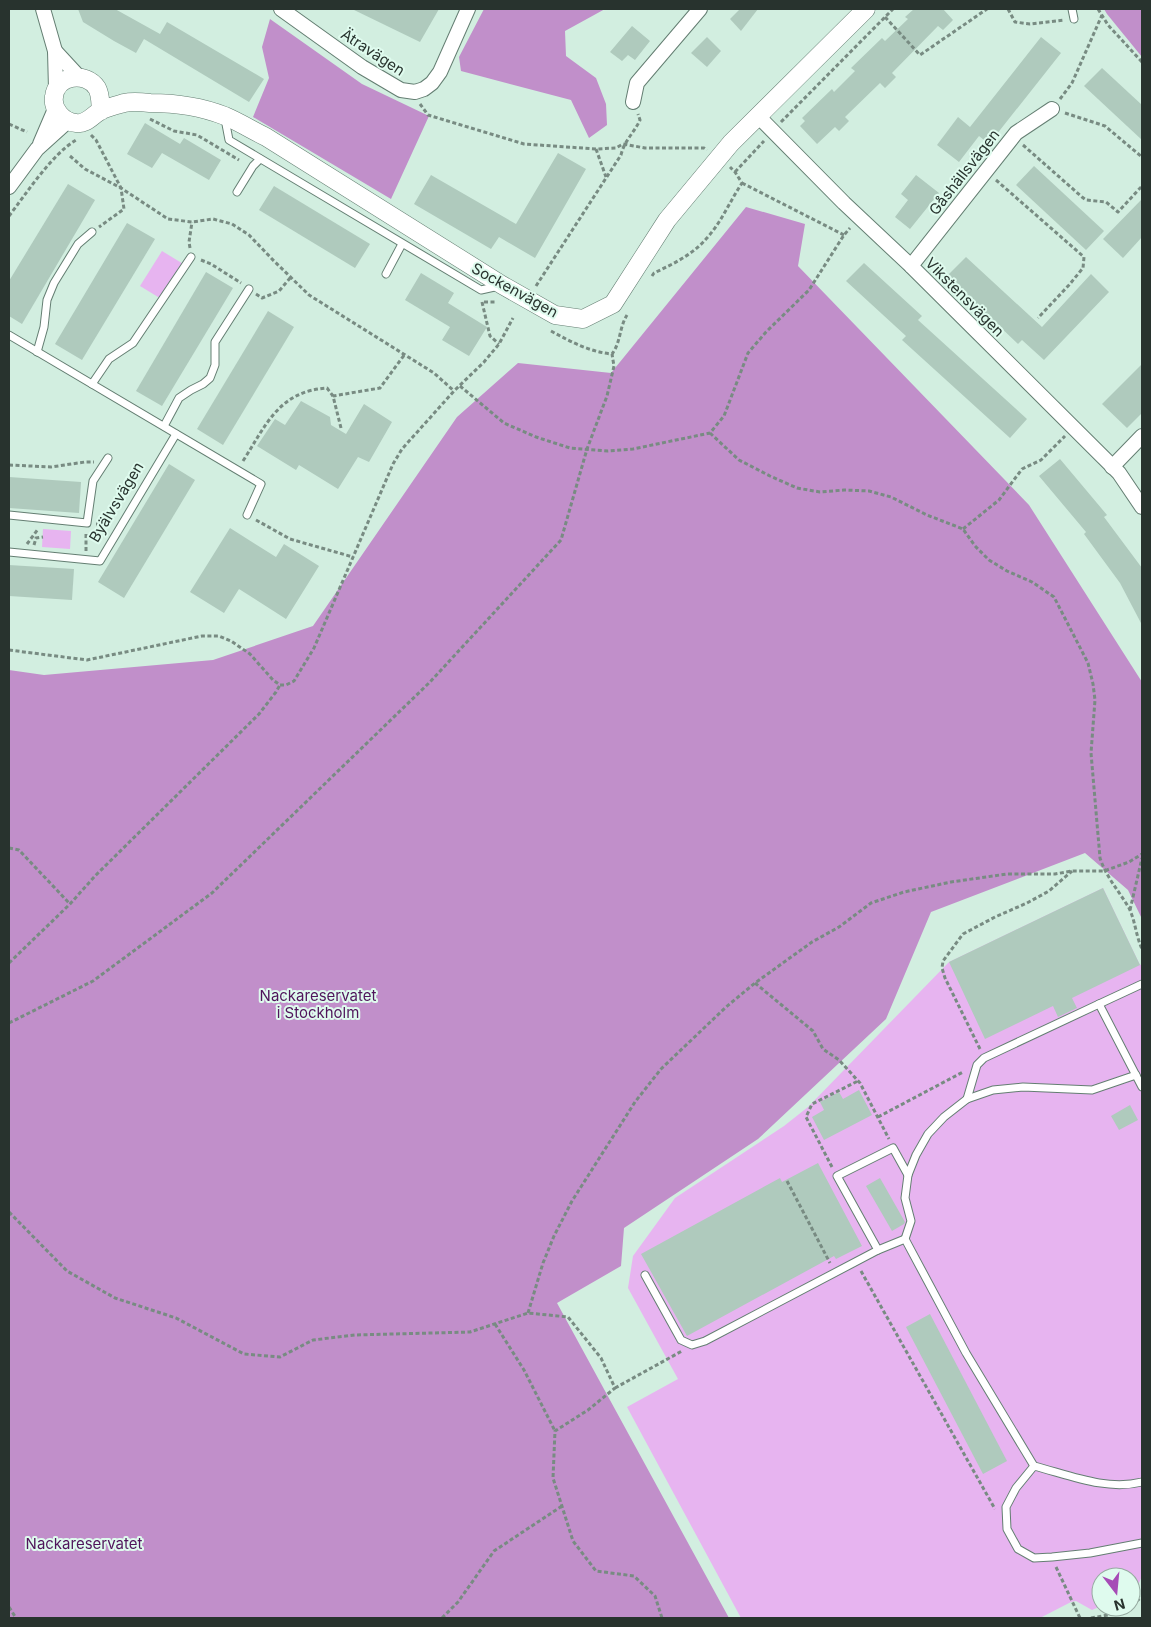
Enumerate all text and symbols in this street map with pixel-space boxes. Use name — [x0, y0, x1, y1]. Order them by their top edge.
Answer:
street label: Ätravägen — [337, 24, 409, 80]
street label: Gåshällsvägen — [925, 125, 1003, 219]
street label: Vikstensvägen — [922, 254, 1008, 340]
street label: Sockenvägen — [468, 258, 562, 322]
street label: Byälvsvägen — [85, 458, 147, 546]
park label: Nackareservatet i Stockholm — [260, 986, 376, 1022]
park label: Nackareservatet — [26, 1534, 142, 1553]
north arrow — [1091, 1567, 1141, 1617]
text: N — [1112, 1595, 1127, 1615]

